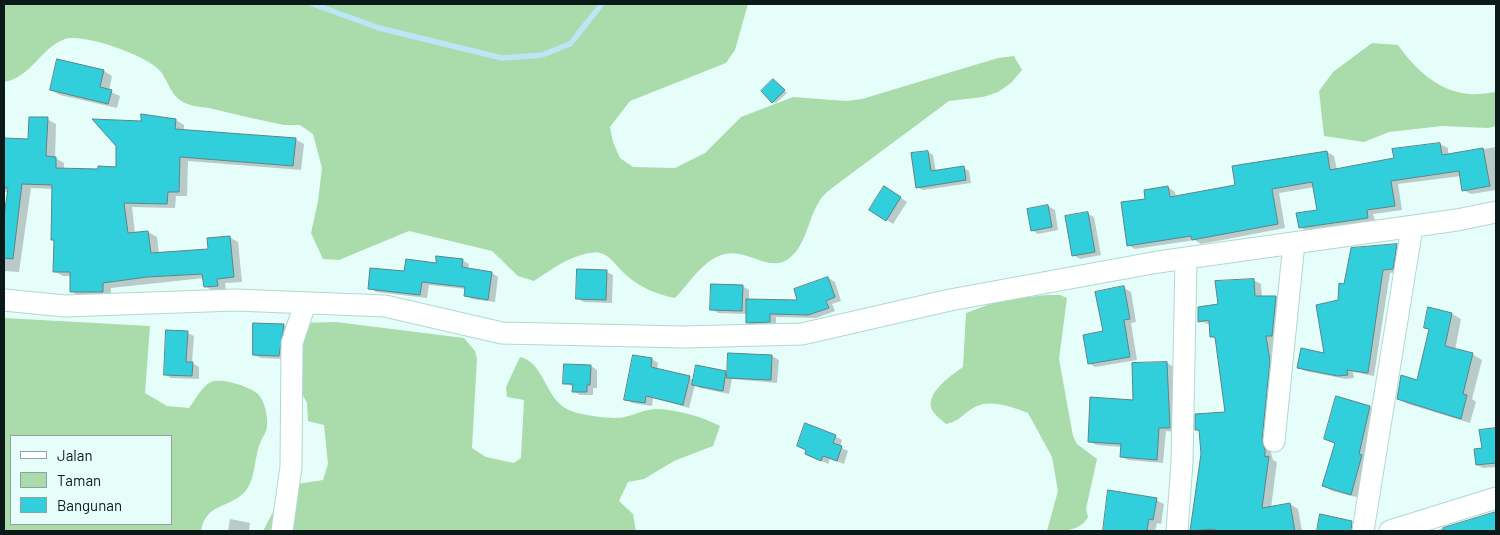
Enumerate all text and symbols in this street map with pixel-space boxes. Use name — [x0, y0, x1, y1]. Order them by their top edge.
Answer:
legend — [10, 435, 172, 525]
text: Jalan — [57, 446, 93, 464]
text: Taman — [57, 471, 101, 489]
text: Bangunan — [57, 496, 122, 514]

